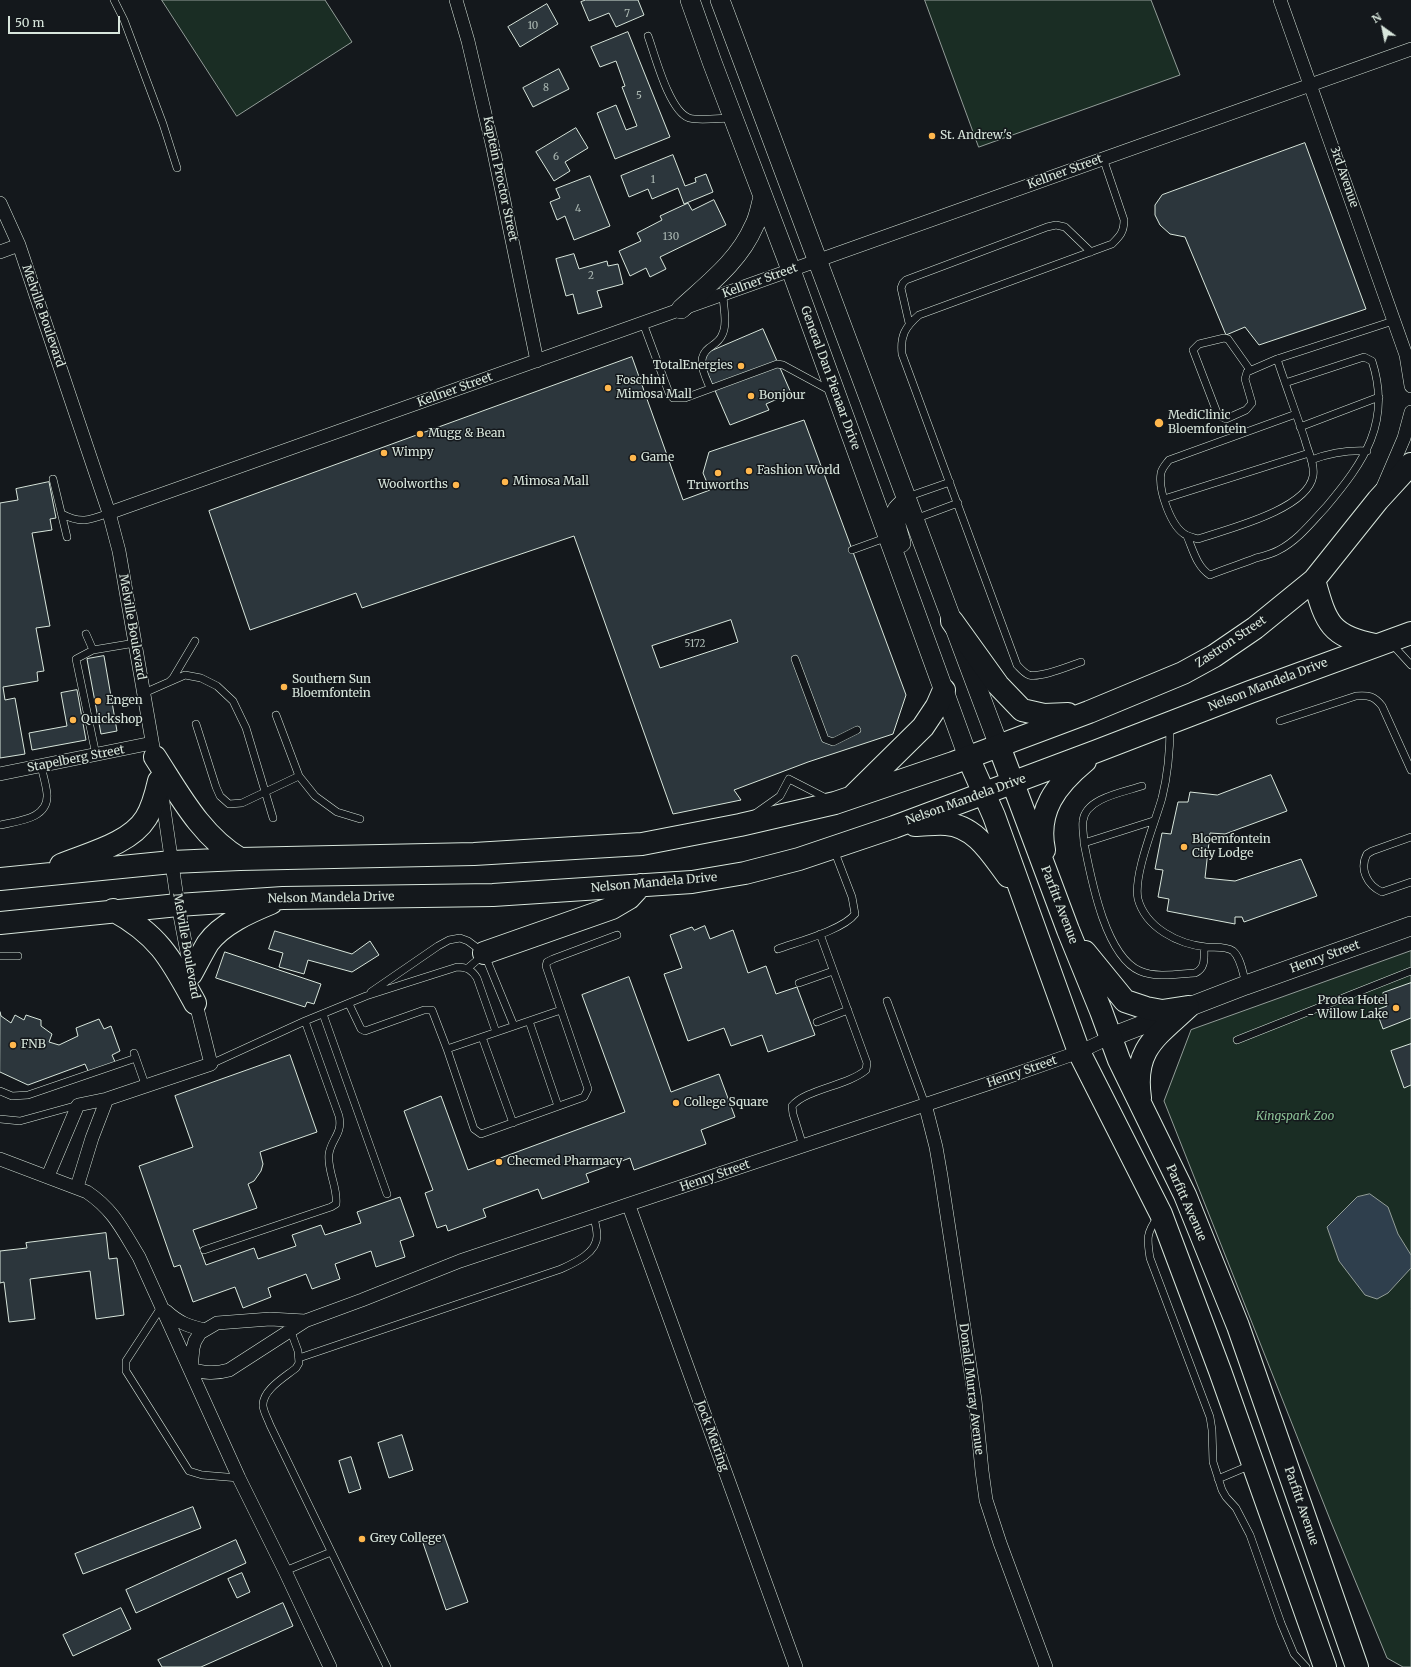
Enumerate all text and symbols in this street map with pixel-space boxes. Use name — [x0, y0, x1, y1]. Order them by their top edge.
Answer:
scale bar — [10, 8, 122, 34]
house number: 7 — [624, 8, 630, 20]
north arrow — [1363, 8, 1403, 48]
text: N — [1369, 10, 1384, 26]
text: 50 m — [15, 15, 44, 30]
house number: 10 — [528, 20, 538, 32]
house number: 8 — [543, 82, 549, 94]
house number: 5 — [636, 90, 642, 102]
street label: Kaptein Proctor Street — [480, 115, 520, 243]
place label: St. Andrew's — [940, 129, 1012, 143]
marker: St. Andrew's — [927, 131, 937, 141]
street label: 3rd Avenue — [1327, 144, 1361, 210]
house number: 6 — [553, 151, 559, 163]
street label: Kellner Street — [1025, 152, 1105, 192]
house number: 1 — [651, 174, 655, 186]
house number: 4 — [575, 203, 581, 215]
house number: 130 — [663, 231, 679, 243]
street label: Kellner Street — [720, 261, 800, 301]
street label: Melville Boulevard — [19, 263, 67, 369]
house number: 2 — [588, 270, 594, 282]
street label: General Dan Pienaar Drive — [797, 304, 863, 452]
place label: TotalEnergies — [653, 359, 733, 373]
marker: TotalEnergies — [736, 361, 746, 371]
street label: Kellner Street — [415, 370, 495, 410]
place label: Foschini Mimosa Mall — [616, 374, 692, 402]
marker: Foschini Mimosa Mall — [603, 383, 613, 393]
place label: Bonjour — [759, 389, 805, 403]
marker: Bonjour — [746, 391, 756, 401]
place label: MediClinic Bloemfontein — [1168, 409, 1247, 437]
marker: MediClinic Bloemfontein — [1153, 417, 1165, 429]
place label: Mugg & Bean — [428, 427, 505, 441]
marker: Mugg & Bean — [415, 429, 425, 439]
place label: Wimpy — [392, 446, 434, 460]
marker: Wimpy — [379, 448, 389, 458]
place label: Game — [641, 451, 674, 465]
marker: Game — [628, 453, 638, 463]
place label: Fashion World — [757, 464, 840, 478]
marker: Fashion World — [744, 466, 754, 476]
marker: Truworths — [713, 468, 723, 478]
place label: Mimosa Mall — [513, 475, 589, 489]
marker: Mimosa Mall — [500, 477, 510, 487]
place label: Woolworths — [378, 478, 448, 492]
place label: Truworths — [687, 479, 749, 493]
marker: Woolworths — [451, 480, 461, 490]
street label: Melville Boulevard — [116, 573, 148, 681]
street label: Zastron Street — [1193, 613, 1269, 671]
house number: 5172 — [685, 638, 705, 650]
street label: Nelson Mandela Drive — [1206, 656, 1330, 714]
place label: Southern Sun Bloemfontein — [292, 673, 371, 701]
marker: Southern Sun Bloemfontein — [279, 682, 289, 692]
place label: Engen — [106, 694, 143, 708]
marker: Engen — [93, 696, 103, 706]
place label: Quickshop — [81, 713, 143, 727]
marker: Quickshop — [68, 715, 78, 725]
street label: Stapelberg Street — [26, 742, 126, 776]
street label: Nelson Mandela Drive — [904, 772, 1028, 828]
place label: Bloemfontein City Lodge — [1192, 833, 1271, 861]
marker: Bloemfontein City Lodge — [1179, 842, 1189, 852]
street label: Parfitt Avenue — [1038, 864, 1080, 946]
street label: Nelson Mandela Drive — [590, 870, 718, 896]
street label: Nelson Mandela Drive — [267, 890, 395, 906]
street label: Melville Boulevard — [170, 892, 202, 1000]
street label: Henry Street — [1288, 938, 1362, 976]
place label: Protea Hotel - Willow Lake — [1307, 994, 1388, 1022]
marker: Protea Hotel - Willow Lake — [1391, 1003, 1401, 1013]
place label: FNB — [21, 1038, 46, 1052]
marker: FNB — [8, 1040, 18, 1050]
street label: Henry Street — [985, 1053, 1059, 1091]
place label: College Square — [684, 1096, 768, 1110]
marker: College Square — [671, 1098, 681, 1108]
park label: Kingspark Zoo — [1256, 1110, 1334, 1124]
place label: Checmed Pharmacy — [507, 1155, 622, 1169]
marker: Checmed Pharmacy — [494, 1157, 504, 1167]
street label: Henry Street — [678, 1157, 752, 1195]
street label: Parfitt Avenue — [1163, 1163, 1209, 1243]
street label: Donald Murray Avenue — [956, 1322, 986, 1456]
street label: Jock Meiring — [693, 1399, 731, 1473]
street label: Parfitt Avenue — [1281, 1465, 1321, 1547]
place label: Grey College — [370, 1532, 441, 1546]
marker: Grey College — [357, 1534, 367, 1544]

